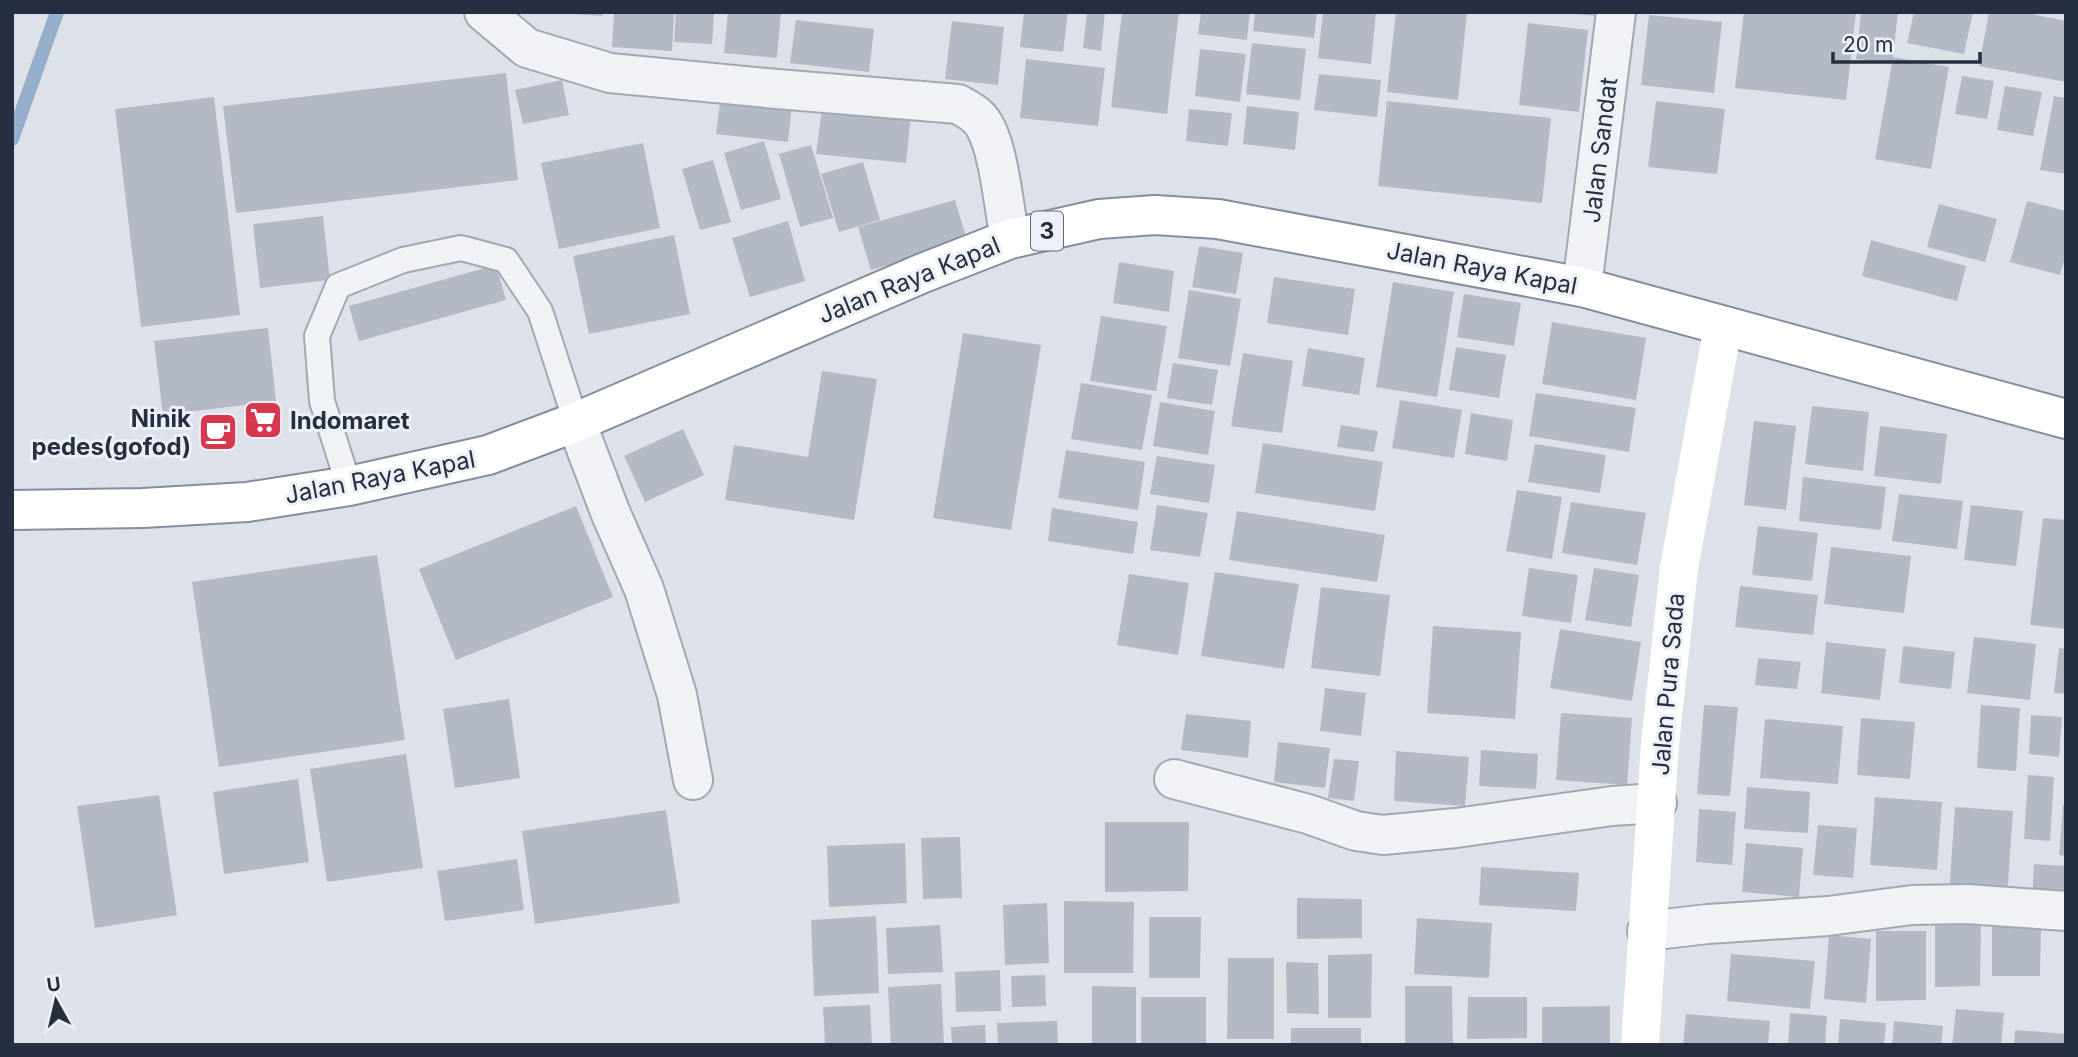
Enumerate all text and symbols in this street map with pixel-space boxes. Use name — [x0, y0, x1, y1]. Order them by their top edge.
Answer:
scale bar — [1833, 21, 1980, 65]
text: 20 m — [1843, 32, 1893, 57]
street label: Jalan Sandat — [1577, 75, 1623, 224]
road number: 3 — [1031, 212, 1063, 250]
street label: Jalan Raya Kapal — [814, 230, 1004, 330]
street label: Jalan Raya Kapal — [1384, 235, 1580, 301]
supermarket icon: Indomaret — [242, 399, 284, 441]
place label: Ninik pedes(gofod) — [32, 404, 191, 461]
place label: Indomaret — [290, 406, 410, 435]
cafe icon: Ninik pedes(gofod) — [197, 411, 239, 453]
street label: Jalan Raya Kapal — [282, 444, 478, 510]
street label: Jalan Pura Sada — [1646, 591, 1690, 777]
north arrow — [21, 966, 91, 1036]
text: U — [45, 972, 62, 997]

